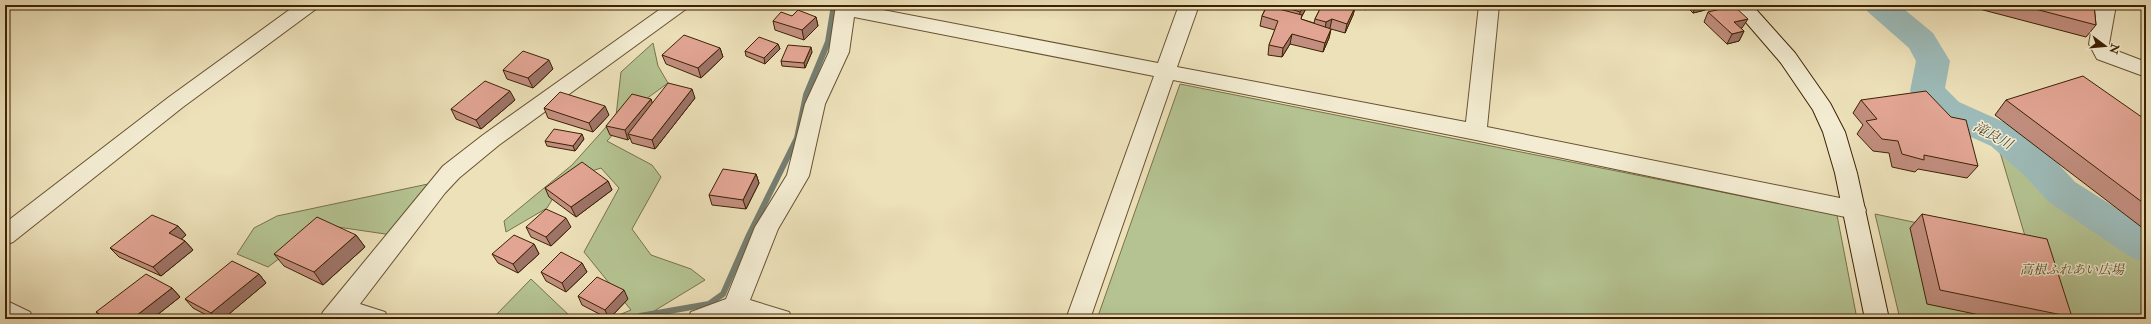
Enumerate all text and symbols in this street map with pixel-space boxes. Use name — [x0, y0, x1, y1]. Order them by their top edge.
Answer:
north arrow — [2085, 26, 2125, 66]
text: N — [2106, 41, 2122, 56]
water label: 滝良川 — [1970, 118, 2017, 154]
park label: 高根ふれあい広場 — [2020, 262, 2125, 278]

